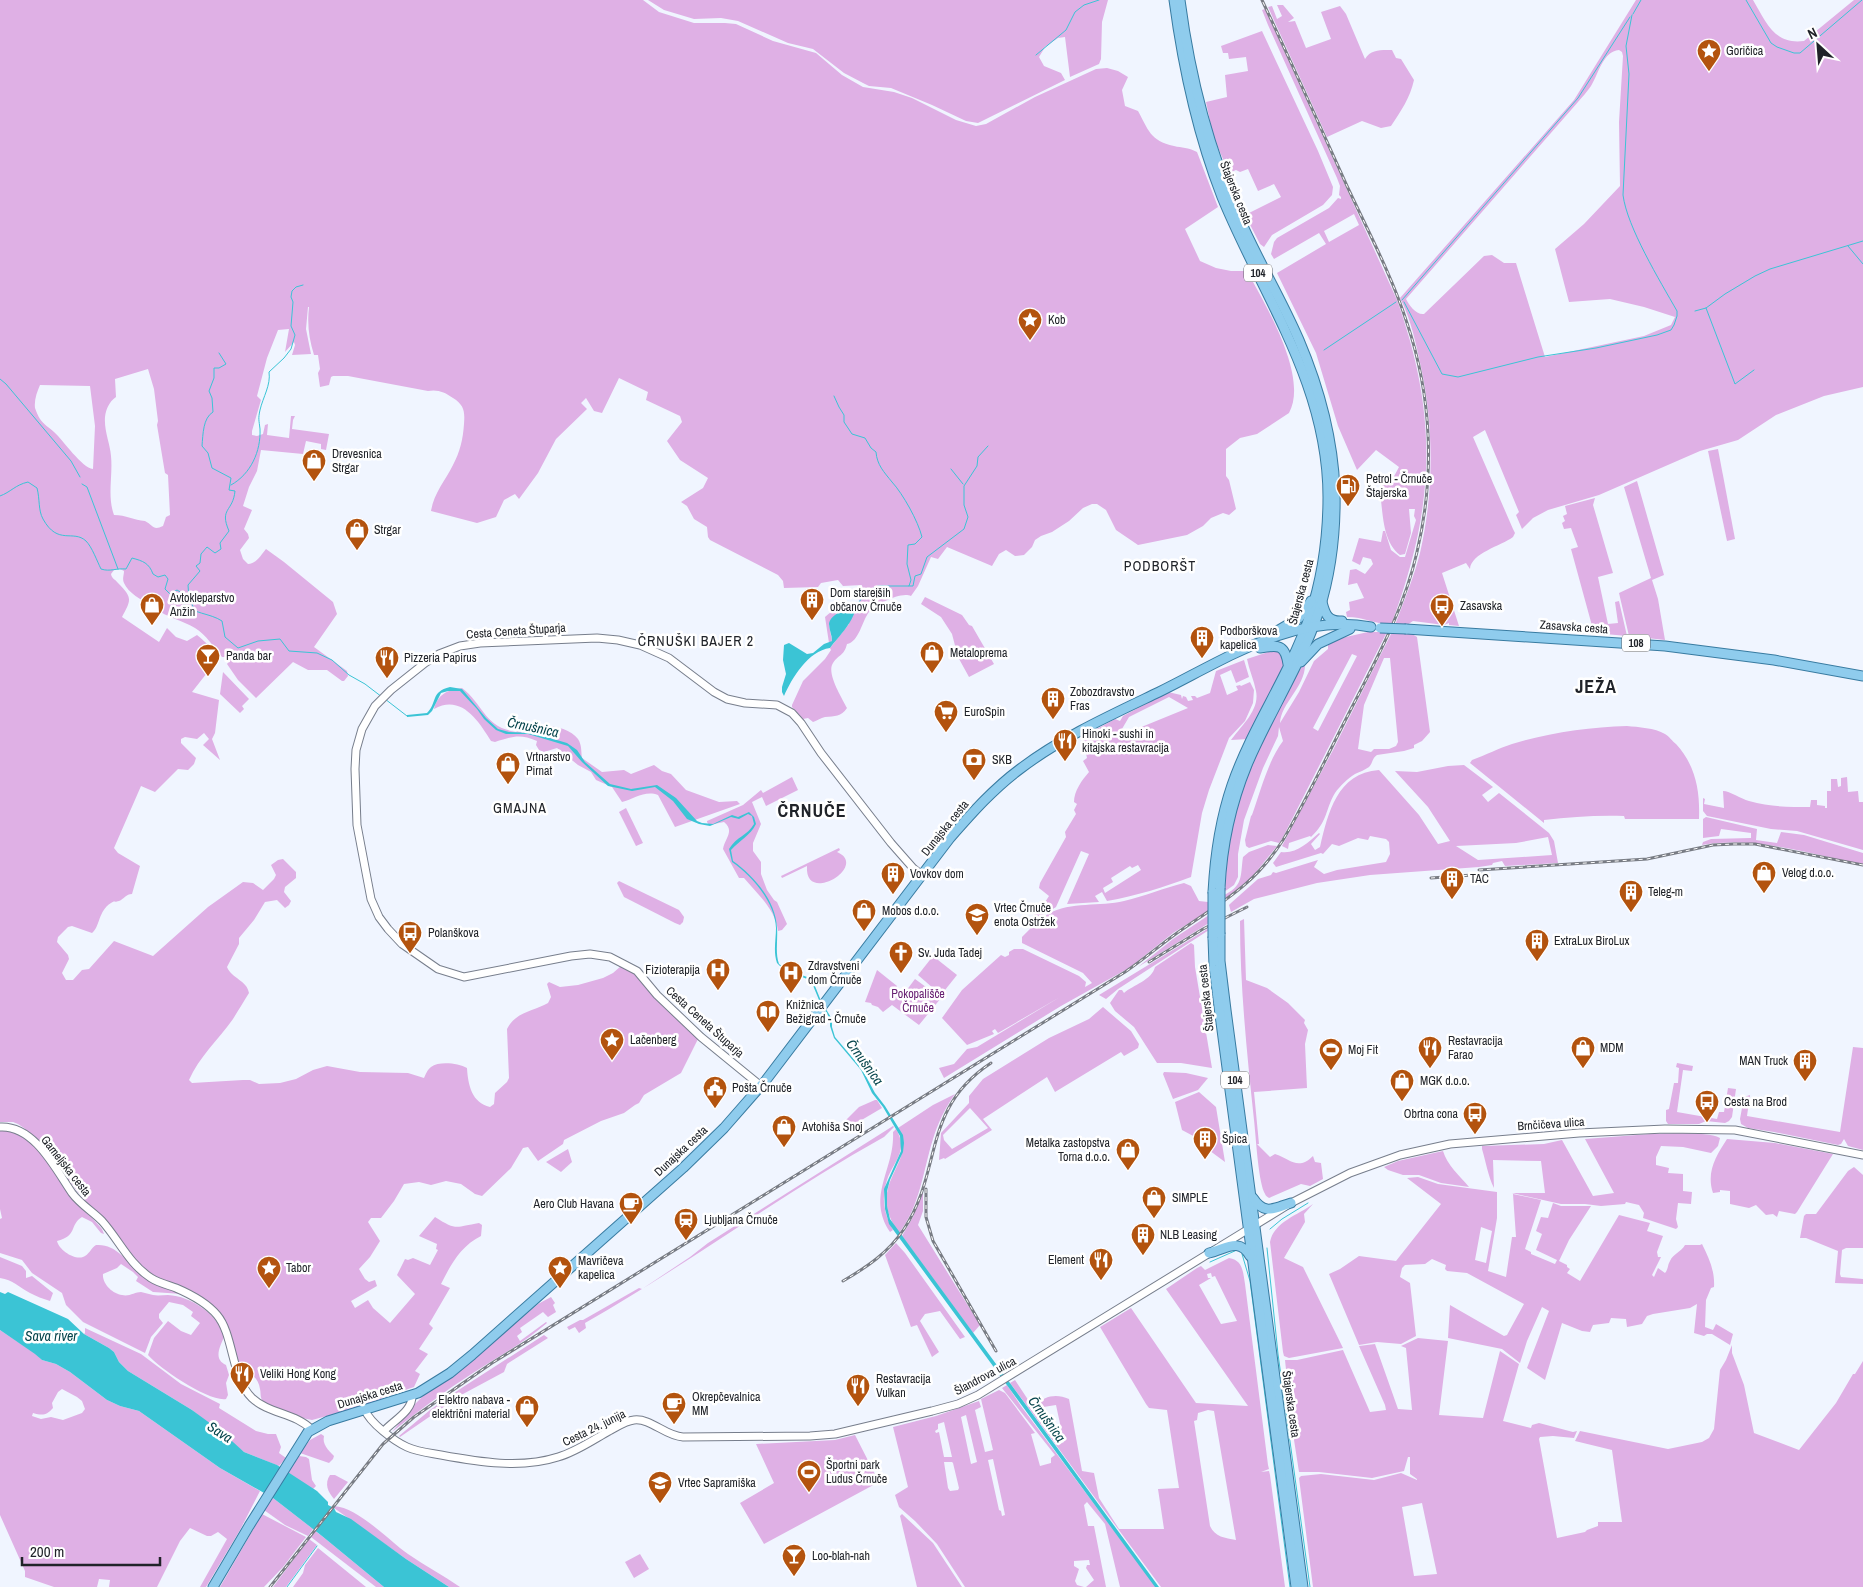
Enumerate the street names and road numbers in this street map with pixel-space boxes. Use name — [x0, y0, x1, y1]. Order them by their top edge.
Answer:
street label: Štajerska cesta — [1216, 159, 1256, 228]
road number: 104 — [1244, 264, 1272, 282]
street label: Štajerska cesta — [1285, 557, 1318, 627]
street label: Zasavska cesta — [1539, 617, 1609, 637]
street label: Cesta Ceneta Štuparja — [466, 620, 567, 642]
road number: 108 — [1622, 634, 1650, 651]
street label: Dunajska cesta — [918, 796, 973, 859]
street label: Štajerska cesta — [1194, 963, 1217, 1032]
street label: Cesta Ceneta Štuparja — [663, 983, 748, 1062]
road number: 104 — [1221, 1072, 1249, 1088]
street label: Brnčičeva ulica — [1517, 1114, 1586, 1134]
street label: Dunajska cesta — [651, 1122, 711, 1180]
street label: Gameljska cesta — [37, 1132, 95, 1200]
street label: Šlandrova ulica — [951, 1353, 1019, 1399]
street label: Štajerska cesta — [1278, 1370, 1304, 1439]
street label: Dunajska cesta — [335, 1377, 405, 1412]
street label: Cesta 24. junija — [560, 1406, 629, 1450]

